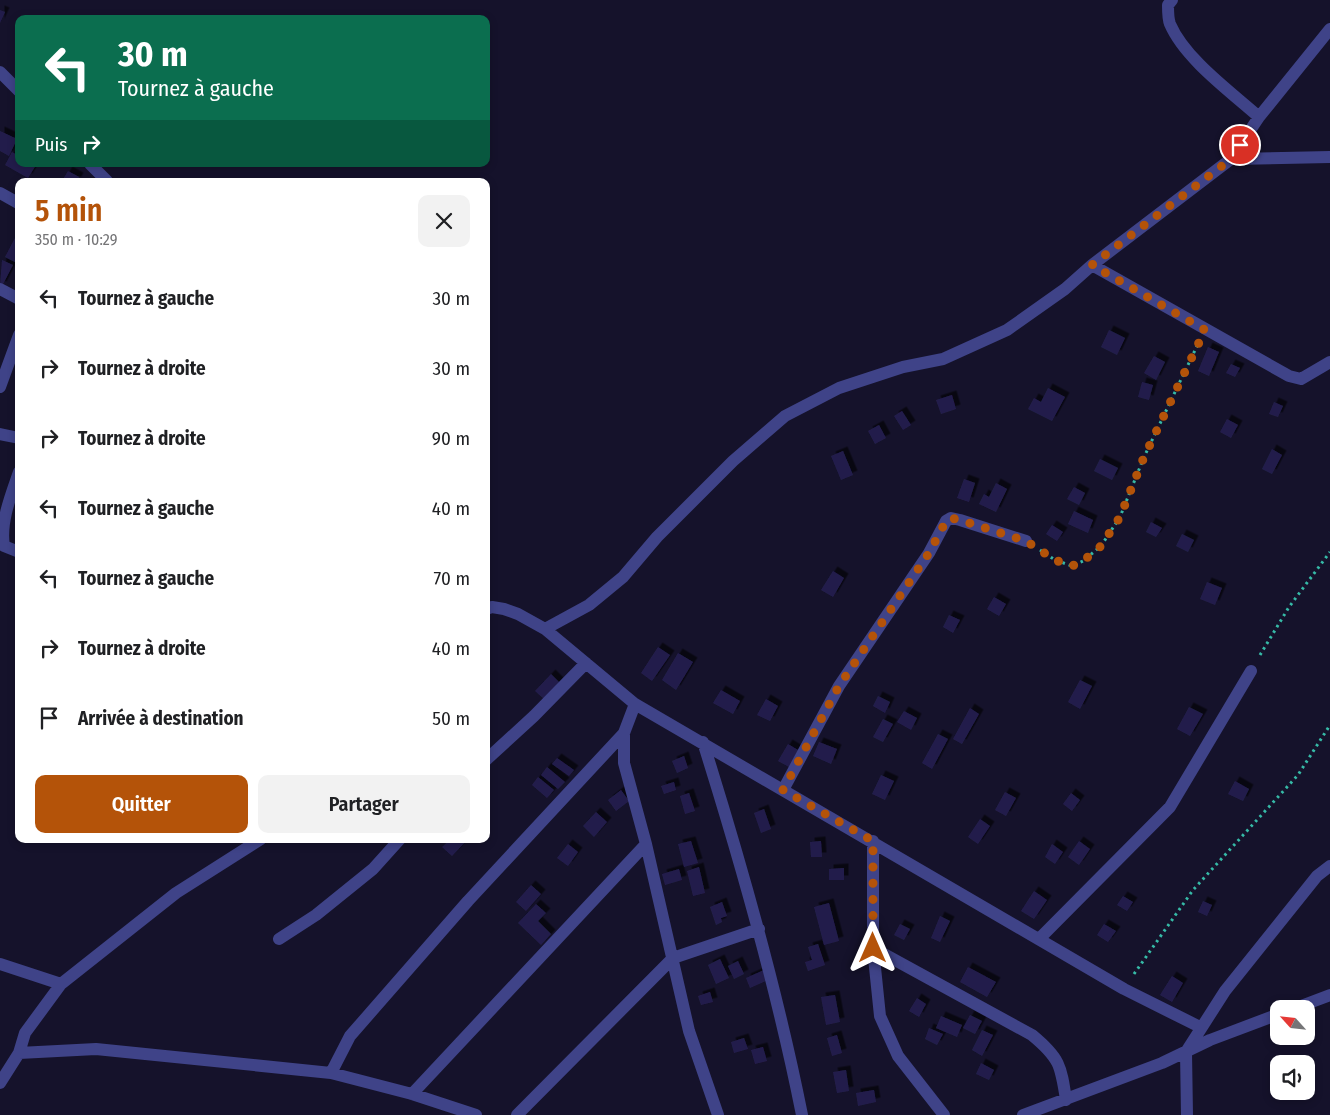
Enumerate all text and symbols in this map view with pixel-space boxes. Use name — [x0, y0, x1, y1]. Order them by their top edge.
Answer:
text: 30 m — [118, 33, 188, 75]
icon: left — [35, 35, 100, 100]
text: Tournez à gauche — [118, 75, 274, 102]
pin — [1219, 124, 1261, 166]
icon: right — [77, 130, 105, 158]
icon: arrive — [1226, 131, 1254, 159]
text: Puis — [35, 133, 67, 156]
text: 5 min — [35, 193, 102, 229]
button: close — [418, 195, 470, 247]
text: 350 m · 10:29 — [35, 230, 118, 249]
icon: left — [35, 284, 63, 312]
text: Tournez à gauche — [78, 287, 214, 310]
text: 30 m — [432, 287, 470, 310]
icon: right — [35, 354, 63, 382]
text: Tournez à droite — [78, 357, 206, 380]
text: 30 m — [432, 357, 470, 380]
icon: right — [35, 424, 63, 452]
text: Tournez à droite — [78, 427, 206, 450]
text: 90 m — [432, 427, 470, 450]
icon: left — [35, 494, 63, 522]
text: Tournez à gauche — [78, 497, 214, 520]
text: 40 m — [432, 497, 470, 520]
icon: left — [35, 564, 63, 592]
text: Tournez à gauche — [78, 567, 214, 590]
text: 70 m — [434, 567, 470, 590]
icon: right — [35, 634, 63, 662]
text: Tournez à droite — [78, 637, 206, 660]
text: 40 m — [432, 637, 470, 660]
icon: arrive — [35, 704, 63, 732]
text: Arrivée à destination — [78, 707, 244, 730]
text: 50 m — [432, 707, 470, 730]
button: Quitter — [35, 775, 248, 833]
button: Partager — [258, 775, 470, 833]
position arrow — [846, 921, 898, 973]
north arrow — [1270, 1000, 1315, 1045]
map controls — [1270, 1000, 1315, 1100]
button: sound — [1270, 1055, 1315, 1100]

